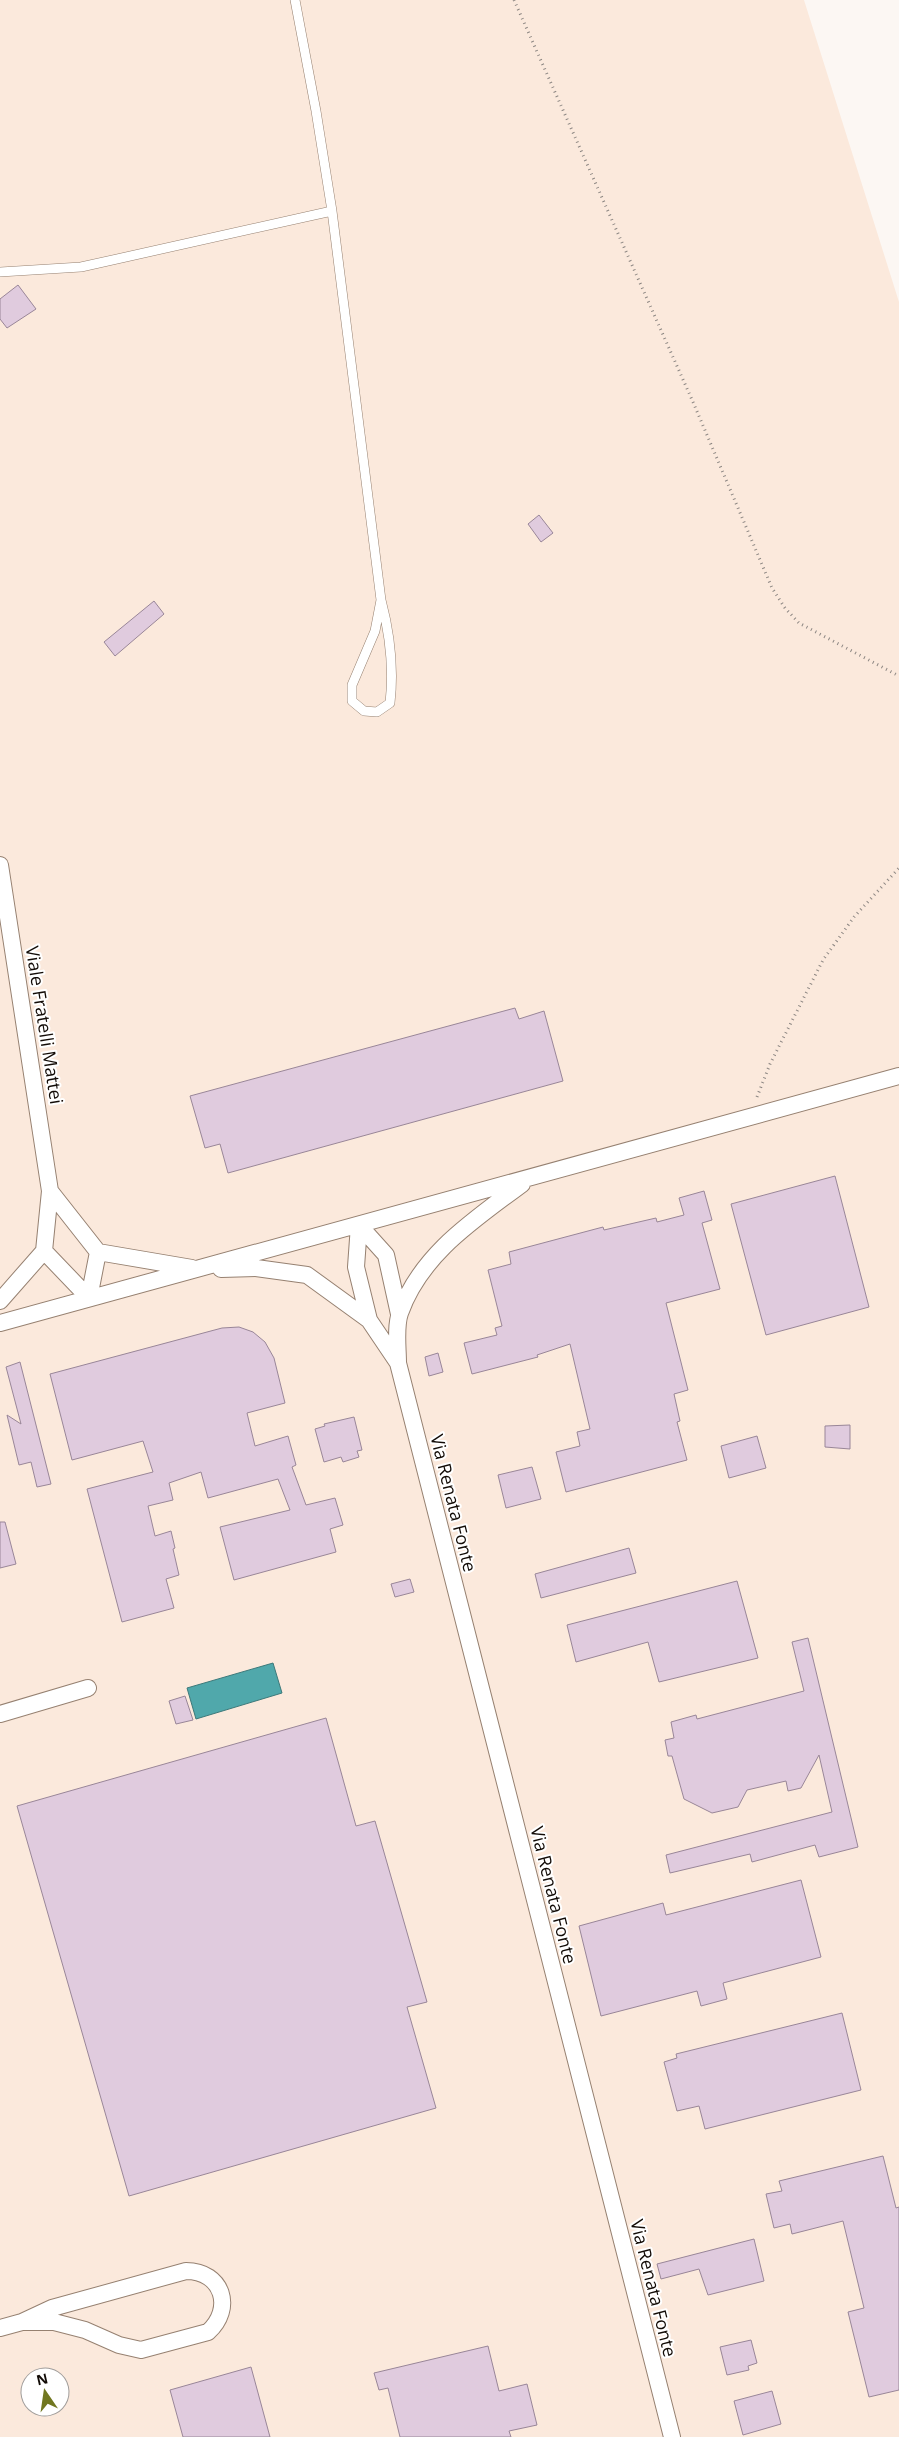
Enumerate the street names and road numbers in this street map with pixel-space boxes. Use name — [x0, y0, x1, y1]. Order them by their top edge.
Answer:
street label: Viale Fratelli Mattei — [21, 944, 69, 1106]
street label: Via Renata Fonte — [425, 1432, 483, 1574]
street label: Via Renata Fonte — [525, 1824, 583, 1966]
street label: Via Renata Fonte — [625, 2217, 683, 2359]

